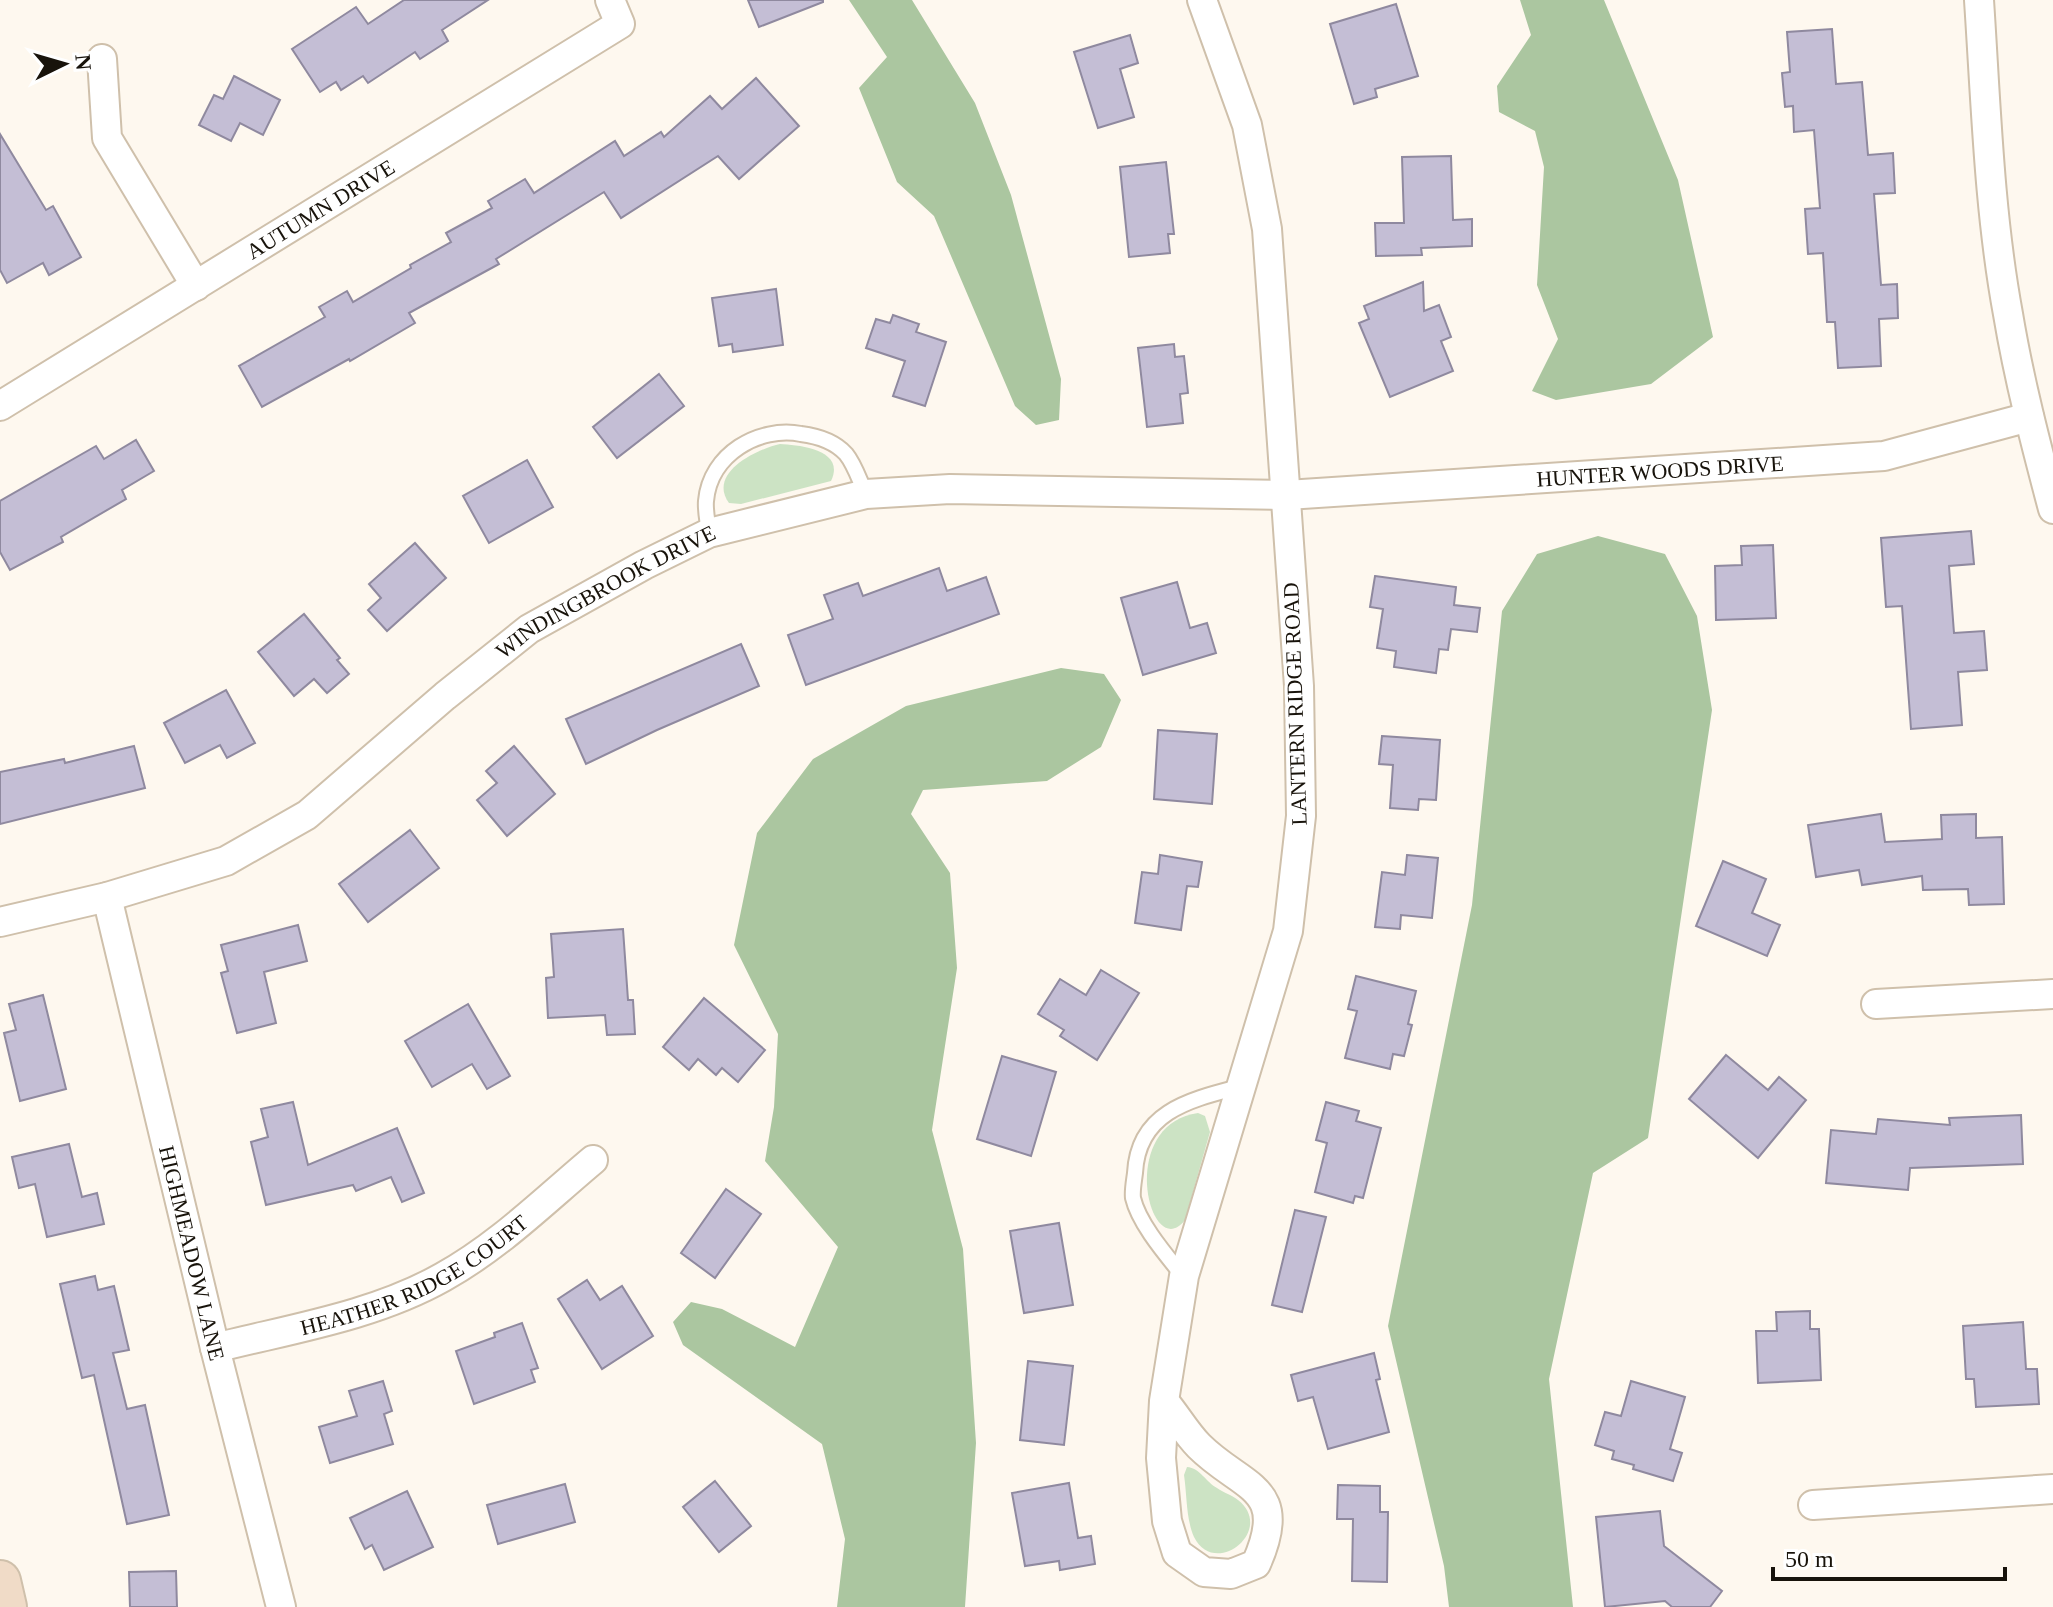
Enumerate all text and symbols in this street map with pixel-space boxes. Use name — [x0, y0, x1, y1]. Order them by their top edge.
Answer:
north arrow — [24, 24, 104, 104]
text: N — [70, 53, 97, 71]
street label: AUTUMN DRIVE — [241, 154, 399, 264]
street label: HUNTER WOODS DRIVE — [1536, 450, 1785, 491]
street label: WINDINGBROOK DRIVE — [490, 519, 719, 663]
street label: LANTERN RIDGE ROAD — [1278, 582, 1312, 826]
street label: HIGHMEADOW LANE — [154, 1143, 230, 1363]
street label: HEATHER RIDGE COURT — [298, 1209, 533, 1340]
scale bar — [1773, 1531, 2005, 1581]
text: 50 m — [1785, 1546, 1834, 1572]

